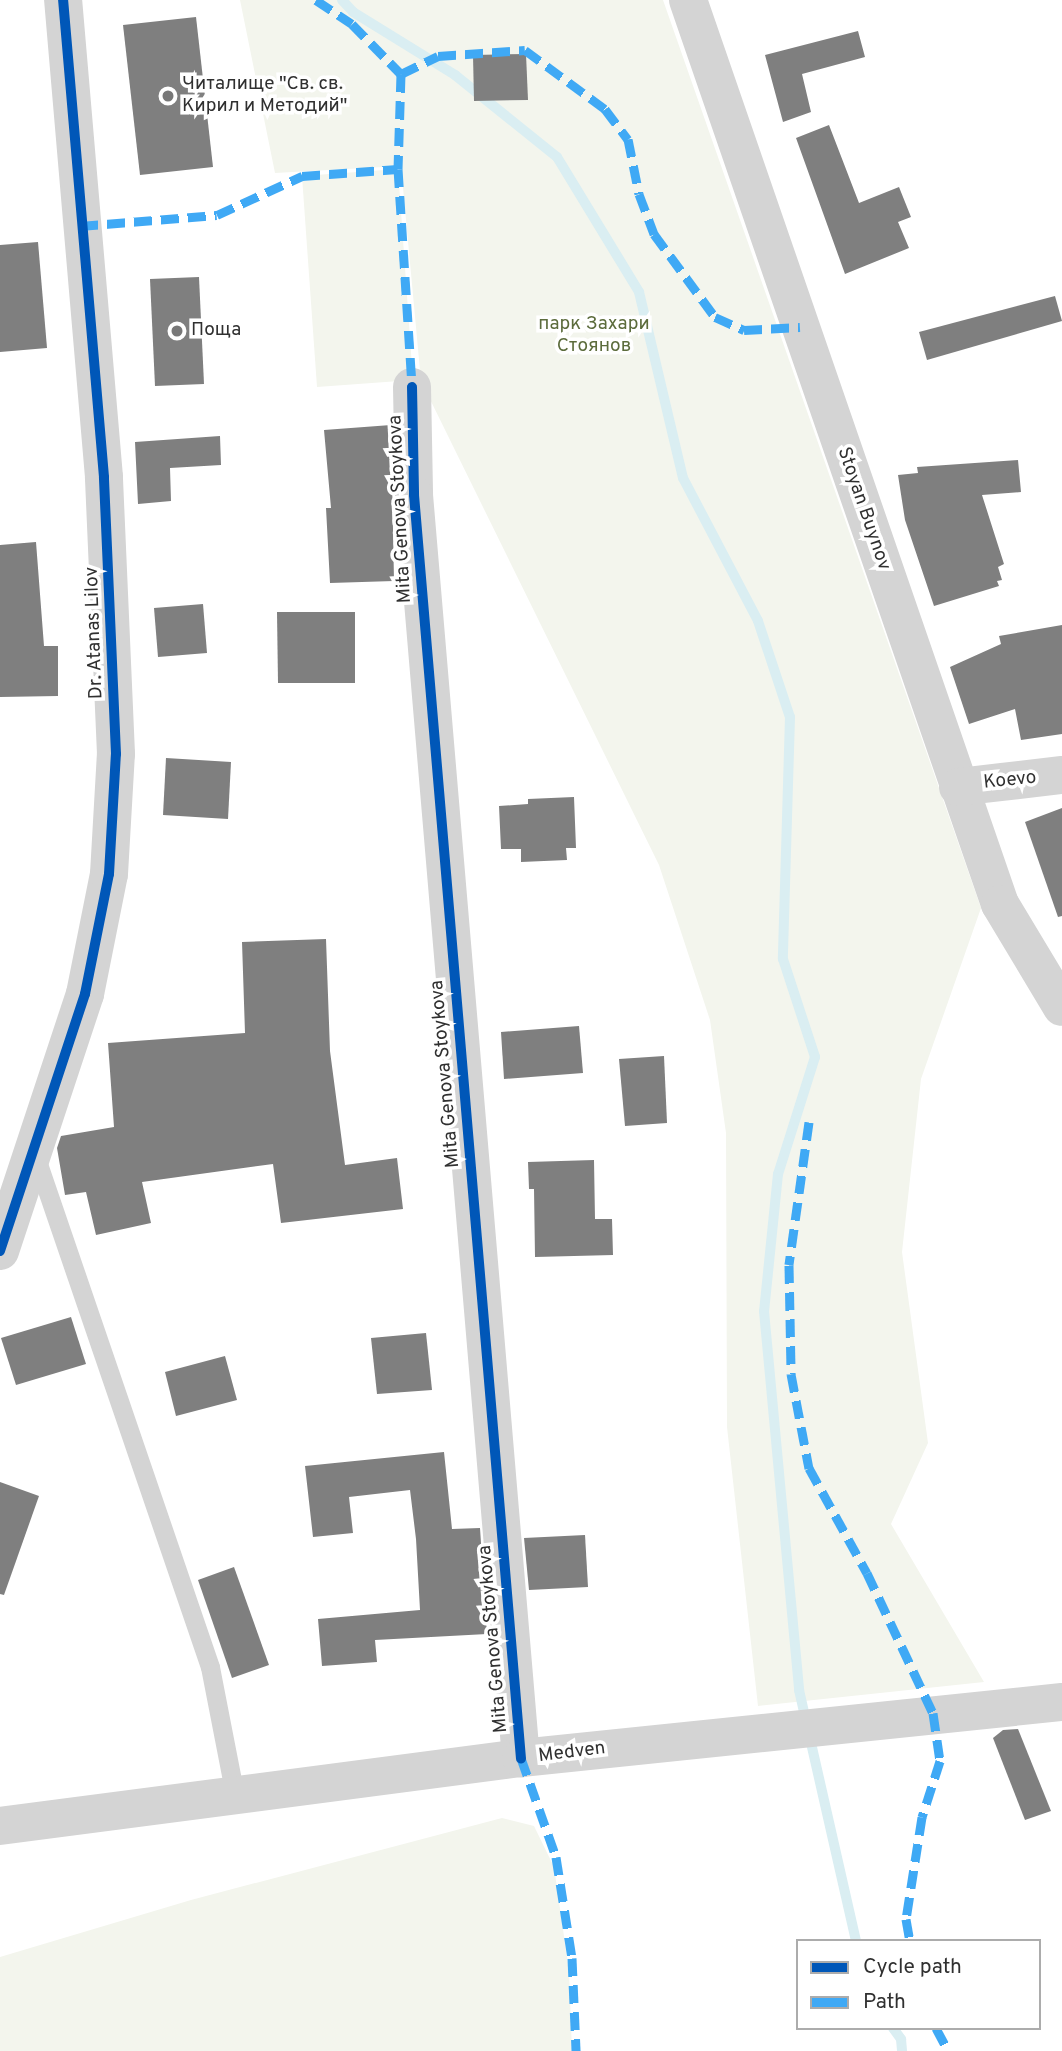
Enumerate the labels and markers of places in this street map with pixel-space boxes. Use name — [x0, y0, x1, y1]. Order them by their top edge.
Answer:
place label: Читалище "Св. св. Кирил и Методий" — [182, 74, 347, 118]
marker: Читалище "Св. св. Кирил и Методий" — [160, 88, 176, 104]
place label: Поща — [191, 320, 241, 342]
marker: Поща — [169, 323, 185, 339]

